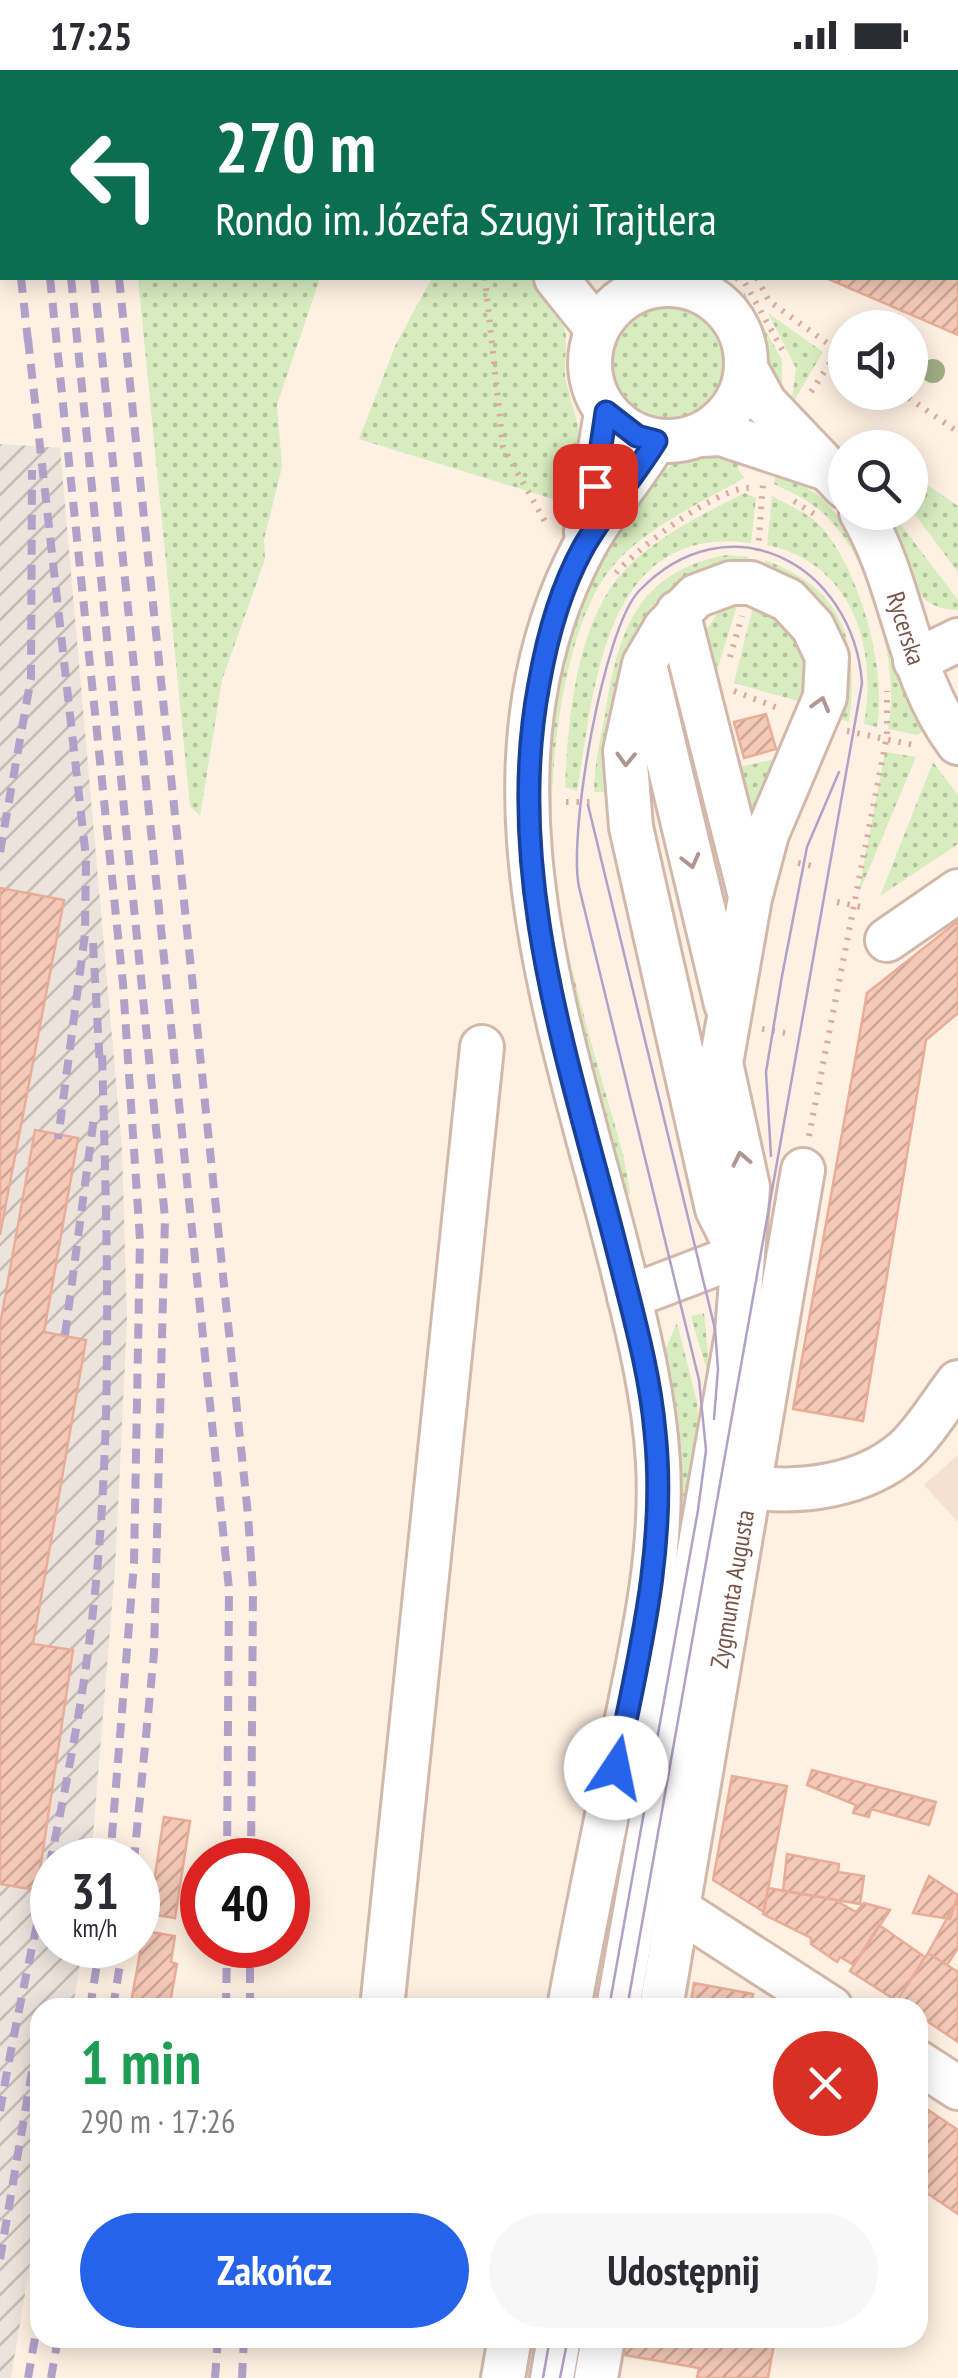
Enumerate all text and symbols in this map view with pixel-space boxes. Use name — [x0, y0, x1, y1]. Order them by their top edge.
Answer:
text: 17:25 — [50, 11, 132, 60]
text: 270 m — [215, 101, 376, 191]
icon: left — [50, 110, 180, 240]
text: Rondo im. Józefa Szugyi Trajtlera — [215, 189, 717, 247]
map controls — [828, 310, 928, 530]
button: sound — [828, 310, 928, 410]
button: search — [828, 430, 928, 530]
pin — [553, 444, 638, 529]
icon: arrive — [568, 459, 623, 514]
street label: Rycerska — [880, 588, 933, 669]
one-way arrow — [810, 695, 831, 713]
one-way arrow — [615, 752, 636, 768]
one-way arrow — [679, 852, 700, 869]
one-way arrow — [732, 1151, 753, 1168]
street label: Zygmunta Augusta — [703, 1507, 761, 1671]
position arrow — [564, 1716, 668, 1820]
speed limit sign: 40 — [180, 1838, 310, 1968]
text: 31 — [71, 1858, 119, 1923]
text: km/h — [73, 1912, 117, 1944]
text: 1 min — [80, 2023, 201, 2101]
button: close — [773, 2031, 878, 2136]
text: 290 m · 17:26 — [80, 2100, 235, 2142]
button: Zakończ — [80, 2213, 469, 2328]
button: Udostępnij — [489, 2213, 878, 2328]

